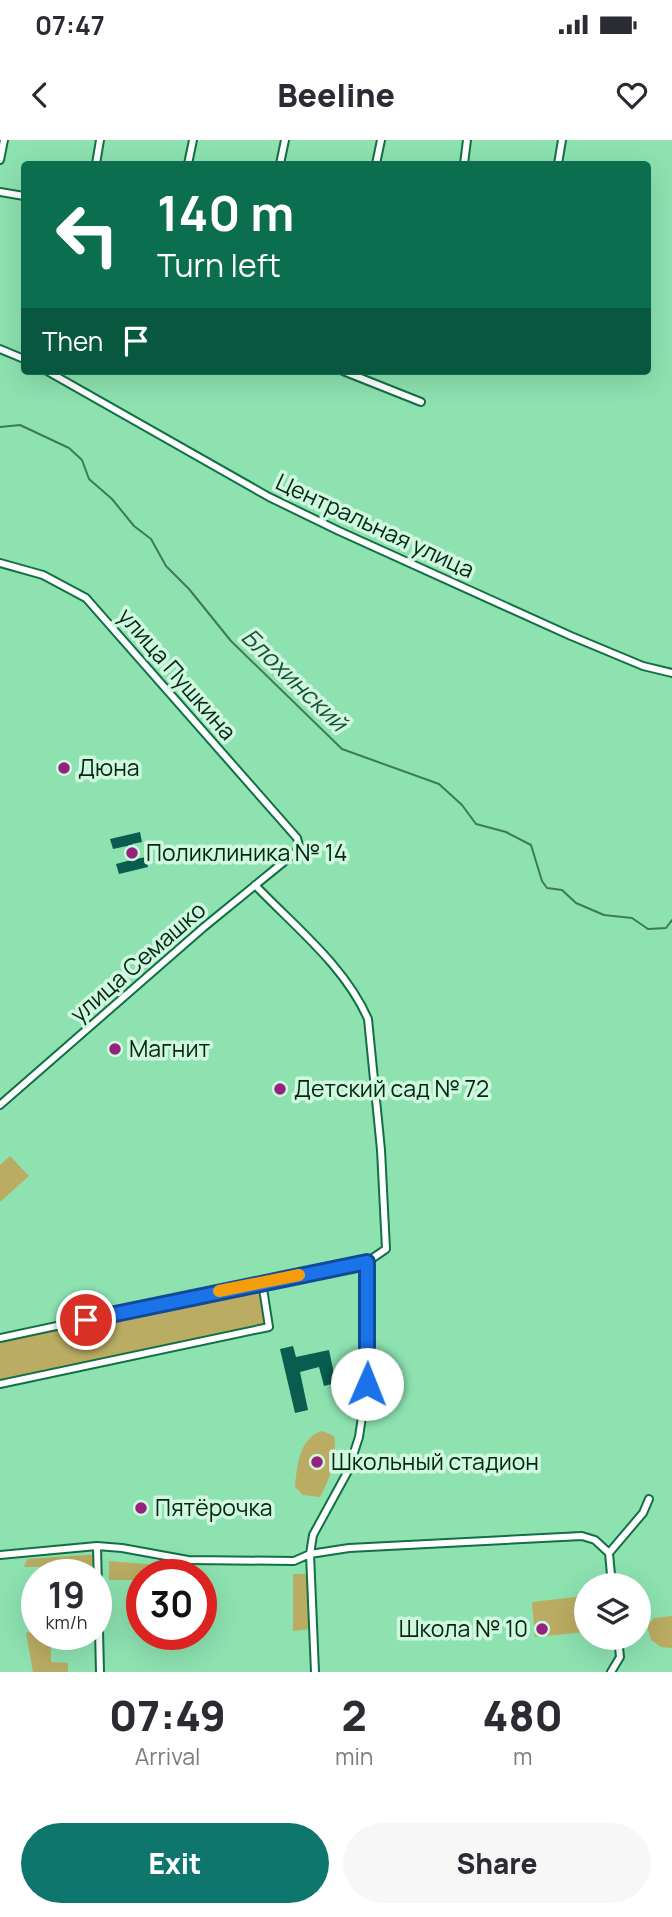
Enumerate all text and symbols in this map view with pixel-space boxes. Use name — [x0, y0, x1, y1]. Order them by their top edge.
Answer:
text: 07:47 — [35, 7, 105, 43]
text: Beeline — [277, 73, 395, 117]
icon: back — [21, 76, 59, 114]
icon: heart — [613, 76, 651, 114]
text: 140 m — [157, 179, 294, 246]
icon: left — [42, 189, 133, 280]
text: Turn left — [157, 243, 281, 287]
icon: arrive — [117, 322, 155, 360]
text: Then — [42, 323, 103, 359]
street label: Центральная улица — [271, 465, 480, 585]
street label: улица Пушкина — [111, 600, 244, 746]
water label: Блохинский — [235, 620, 357, 739]
place label: Дюна — [78, 751, 140, 783]
marker: Дюна — [56, 760, 72, 776]
place label: Поликлиника № 14 — [146, 836, 347, 868]
marker: Поликлиника № 14 — [124, 845, 140, 861]
street label: улица Семашко — [63, 893, 212, 1029]
place label: Магнит — [129, 1032, 210, 1064]
marker: Магнит — [107, 1041, 123, 1057]
place label: Детский сад № 72 — [294, 1072, 489, 1104]
marker: Детский сад № 72 — [272, 1081, 288, 1097]
pin — [56, 1290, 116, 1350]
icon: arrive — [67, 1301, 105, 1339]
position arrow — [330, 1347, 404, 1421]
place label: Школьный стадион — [331, 1445, 539, 1477]
marker: Школьный стадион — [309, 1454, 325, 1470]
place label: Пятёрочка — [155, 1491, 273, 1523]
marker: Пятёрочка — [133, 1500, 149, 1516]
speed limit sign: 30 — [126, 1559, 217, 1650]
text: 19 — [48, 1571, 85, 1619]
map controls — [574, 1573, 651, 1650]
button: layers — [574, 1573, 651, 1650]
text: km/h — [46, 1610, 87, 1634]
place label: Школа № 10 — [399, 1612, 528, 1644]
marker: Школа № 10 — [534, 1621, 550, 1637]
text: 07:49 — [109, 1686, 226, 1744]
text: 2 — [342, 1686, 367, 1744]
text: 480 — [483, 1686, 563, 1744]
text: Arrival — [135, 1740, 200, 1772]
text: min — [335, 1740, 374, 1772]
text: m — [513, 1740, 532, 1772]
button: Exit — [21, 1823, 329, 1903]
button: Share — [343, 1823, 651, 1903]

